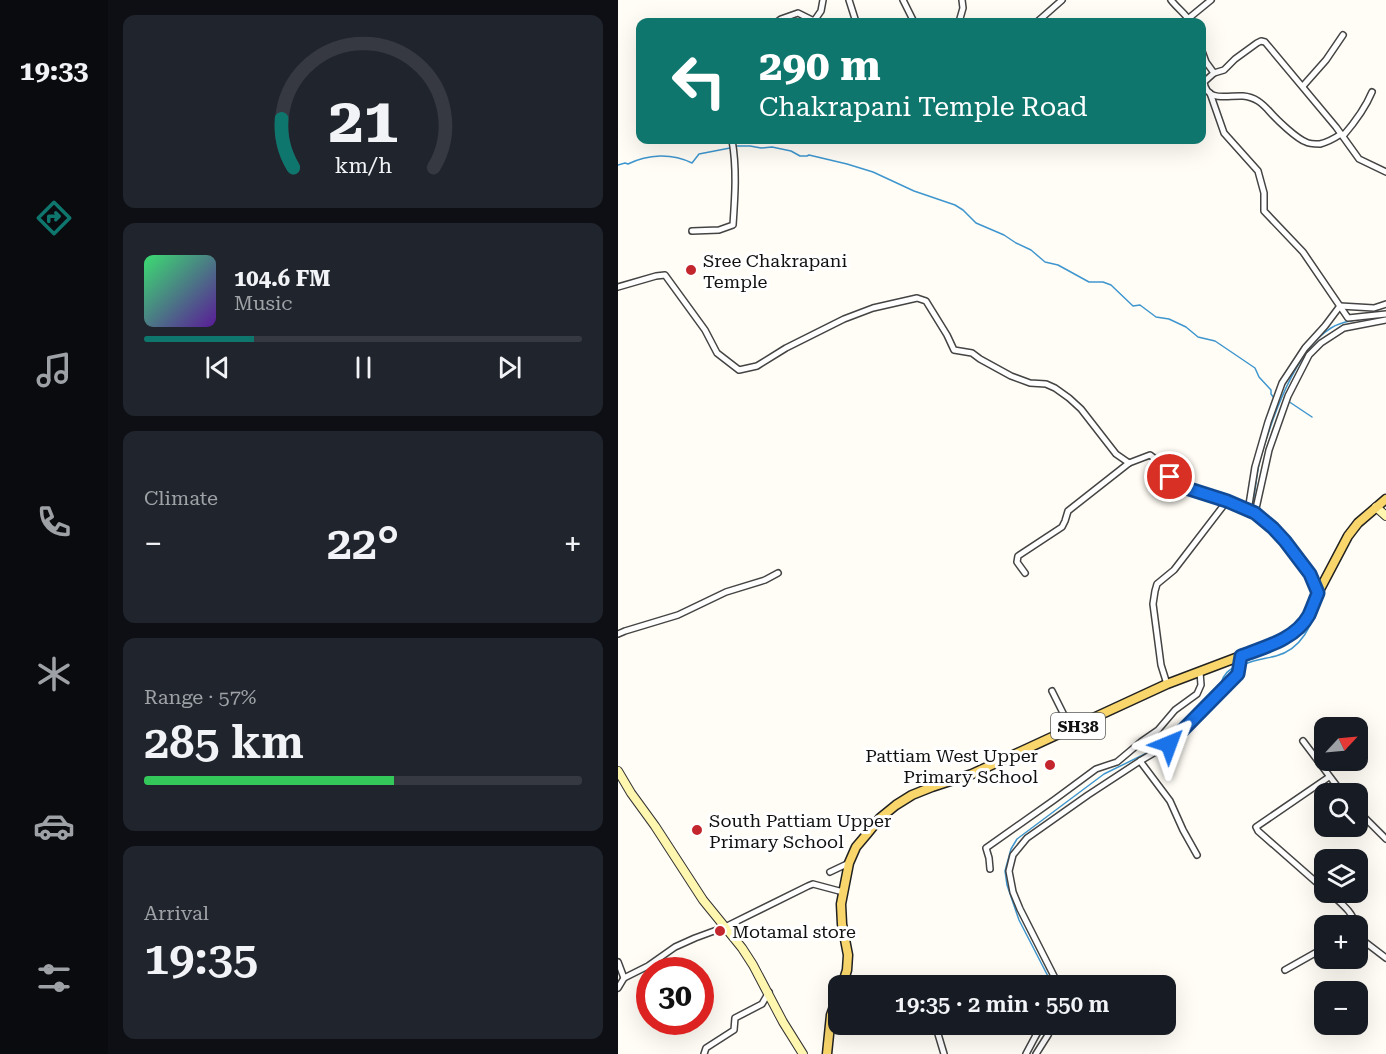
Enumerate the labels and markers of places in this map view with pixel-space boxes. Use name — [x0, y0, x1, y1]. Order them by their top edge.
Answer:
place label: Sree Chakrapani Temple — [703, 250, 847, 292]
marker: Sree Chakrapani Temple — [684, 263, 698, 277]
pin — [1144, 451, 1195, 502]
place label: Pattiam West Upper Primary School — [865, 745, 1038, 787]
marker: Pattiam West Upper Primary School — [1043, 758, 1057, 772]
place label: South Pattiam Upper Primary School — [709, 810, 891, 852]
marker: South Pattiam Upper Primary School — [690, 823, 704, 837]
place label: Motamal store — [732, 921, 856, 942]
marker: Motamal store — [713, 924, 727, 938]

